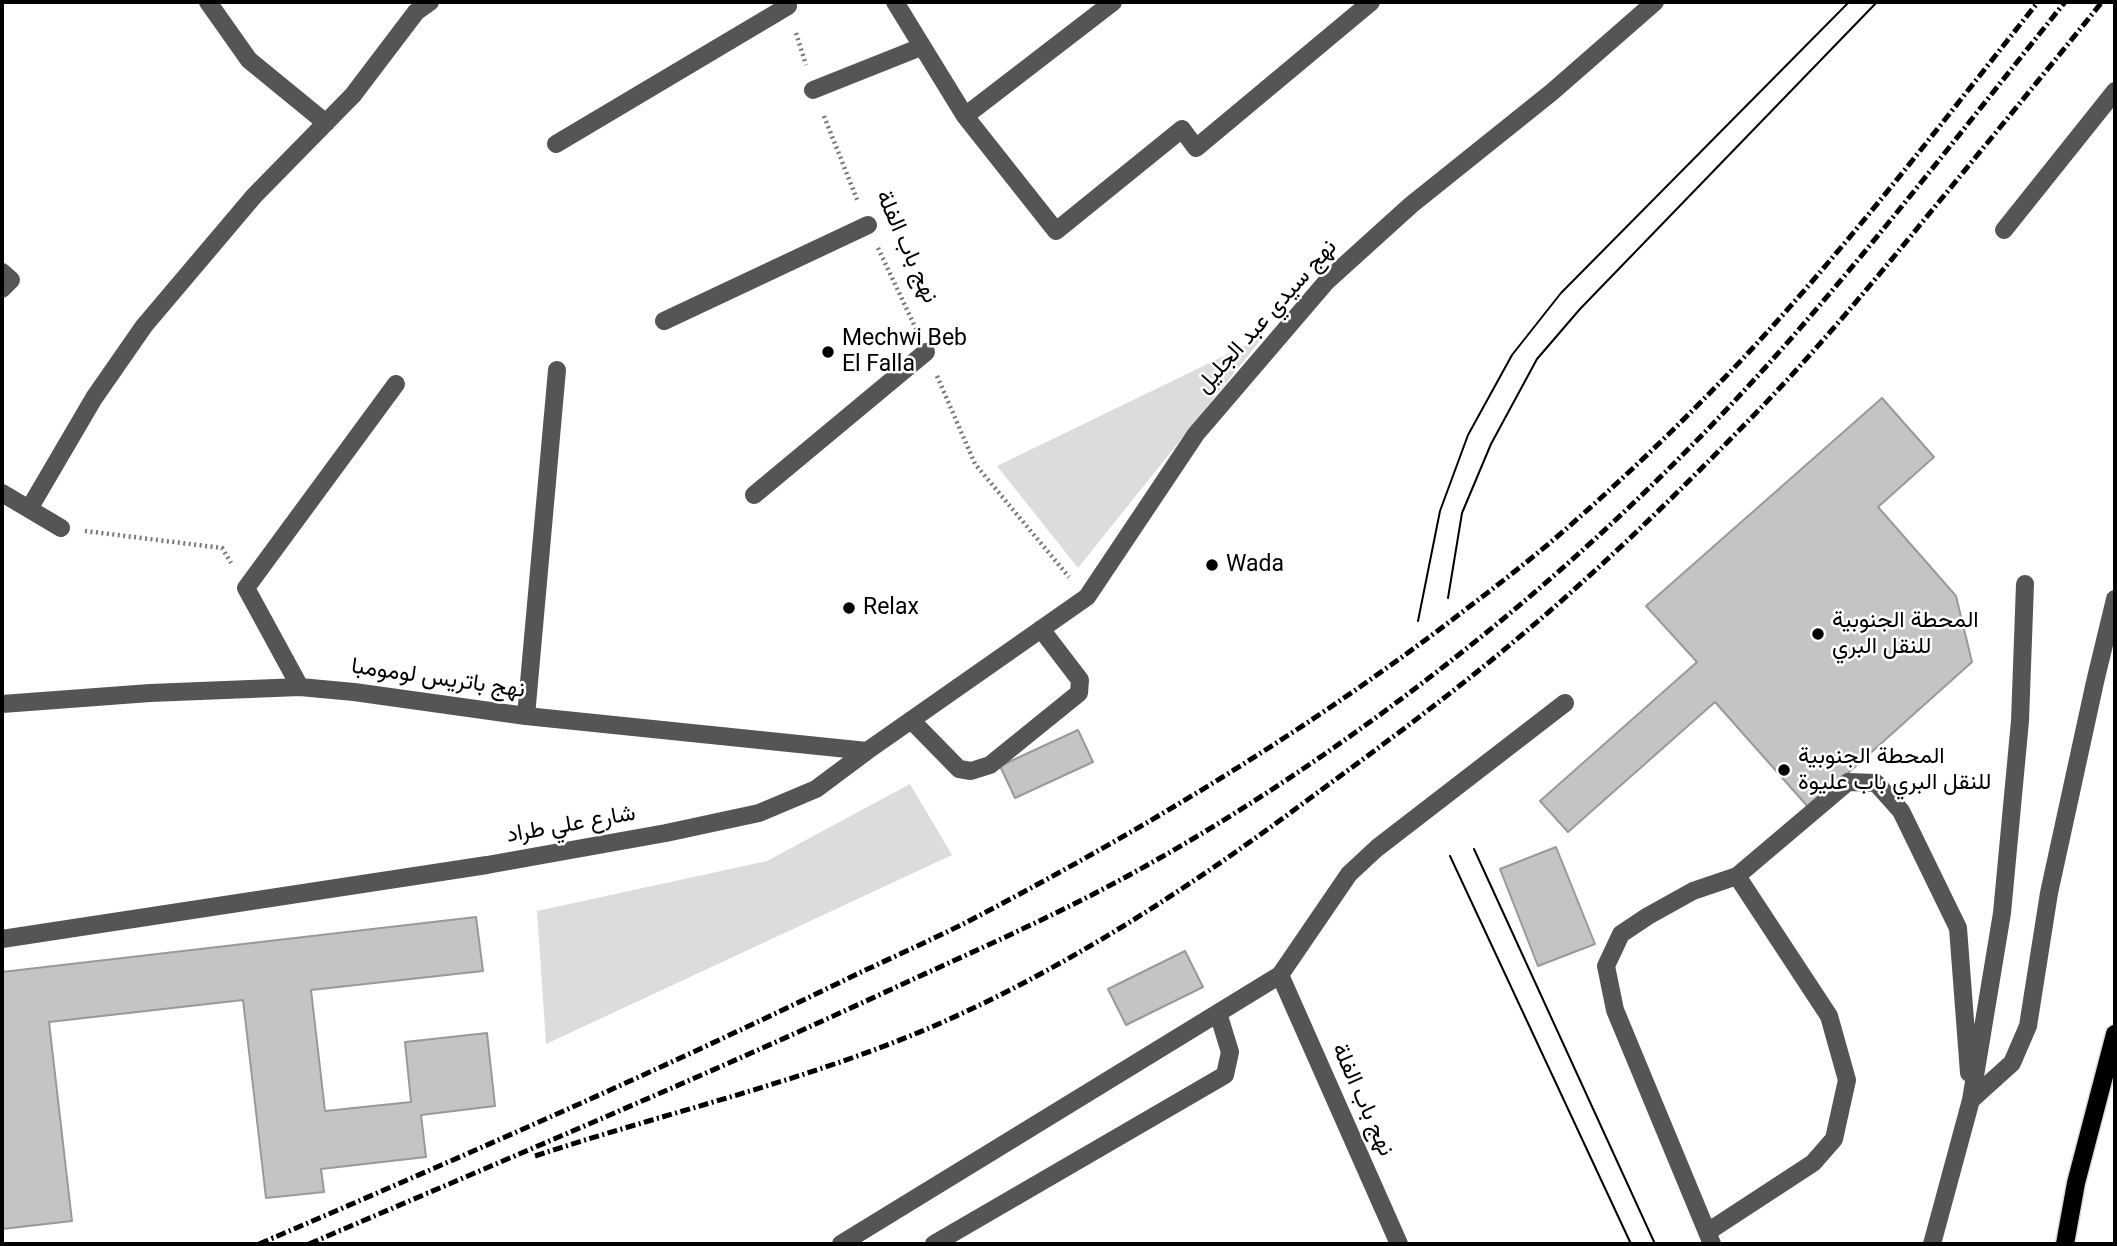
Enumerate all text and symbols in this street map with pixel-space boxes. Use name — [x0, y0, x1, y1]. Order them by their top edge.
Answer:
street label: نهج باب الفلة — [869, 186, 943, 308]
street label: نهج سيدي عبد الجليل — [1191, 234, 1343, 400]
place label: Mechwi Beb El Falla — [842, 325, 967, 379]
marker: Mechwi Beb El Falla — [820, 344, 836, 360]
place label: Wada — [1226, 551, 1284, 579]
marker: Wada — [1204, 557, 1220, 573]
place label: Relax — [863, 594, 919, 622]
marker: Relax — [841, 600, 857, 616]
place label: المحطة الجنوبية للنقل البري — [1832, 607, 1979, 661]
marker: المحطة الجنوبية للنقل البري — [1810, 626, 1826, 642]
street label: نهج باتريس لومومبا — [349, 653, 527, 705]
place label: المحطة الجنوبية للنقل البري باب عليوة — [1798, 743, 1991, 797]
marker: المحطة الجنوبية للنقل البري باب عليوة — [1776, 762, 1792, 778]
street label: شارع علي طراد — [504, 800, 638, 850]
street label: نهج باب الفلة — [1325, 1039, 1399, 1161]

